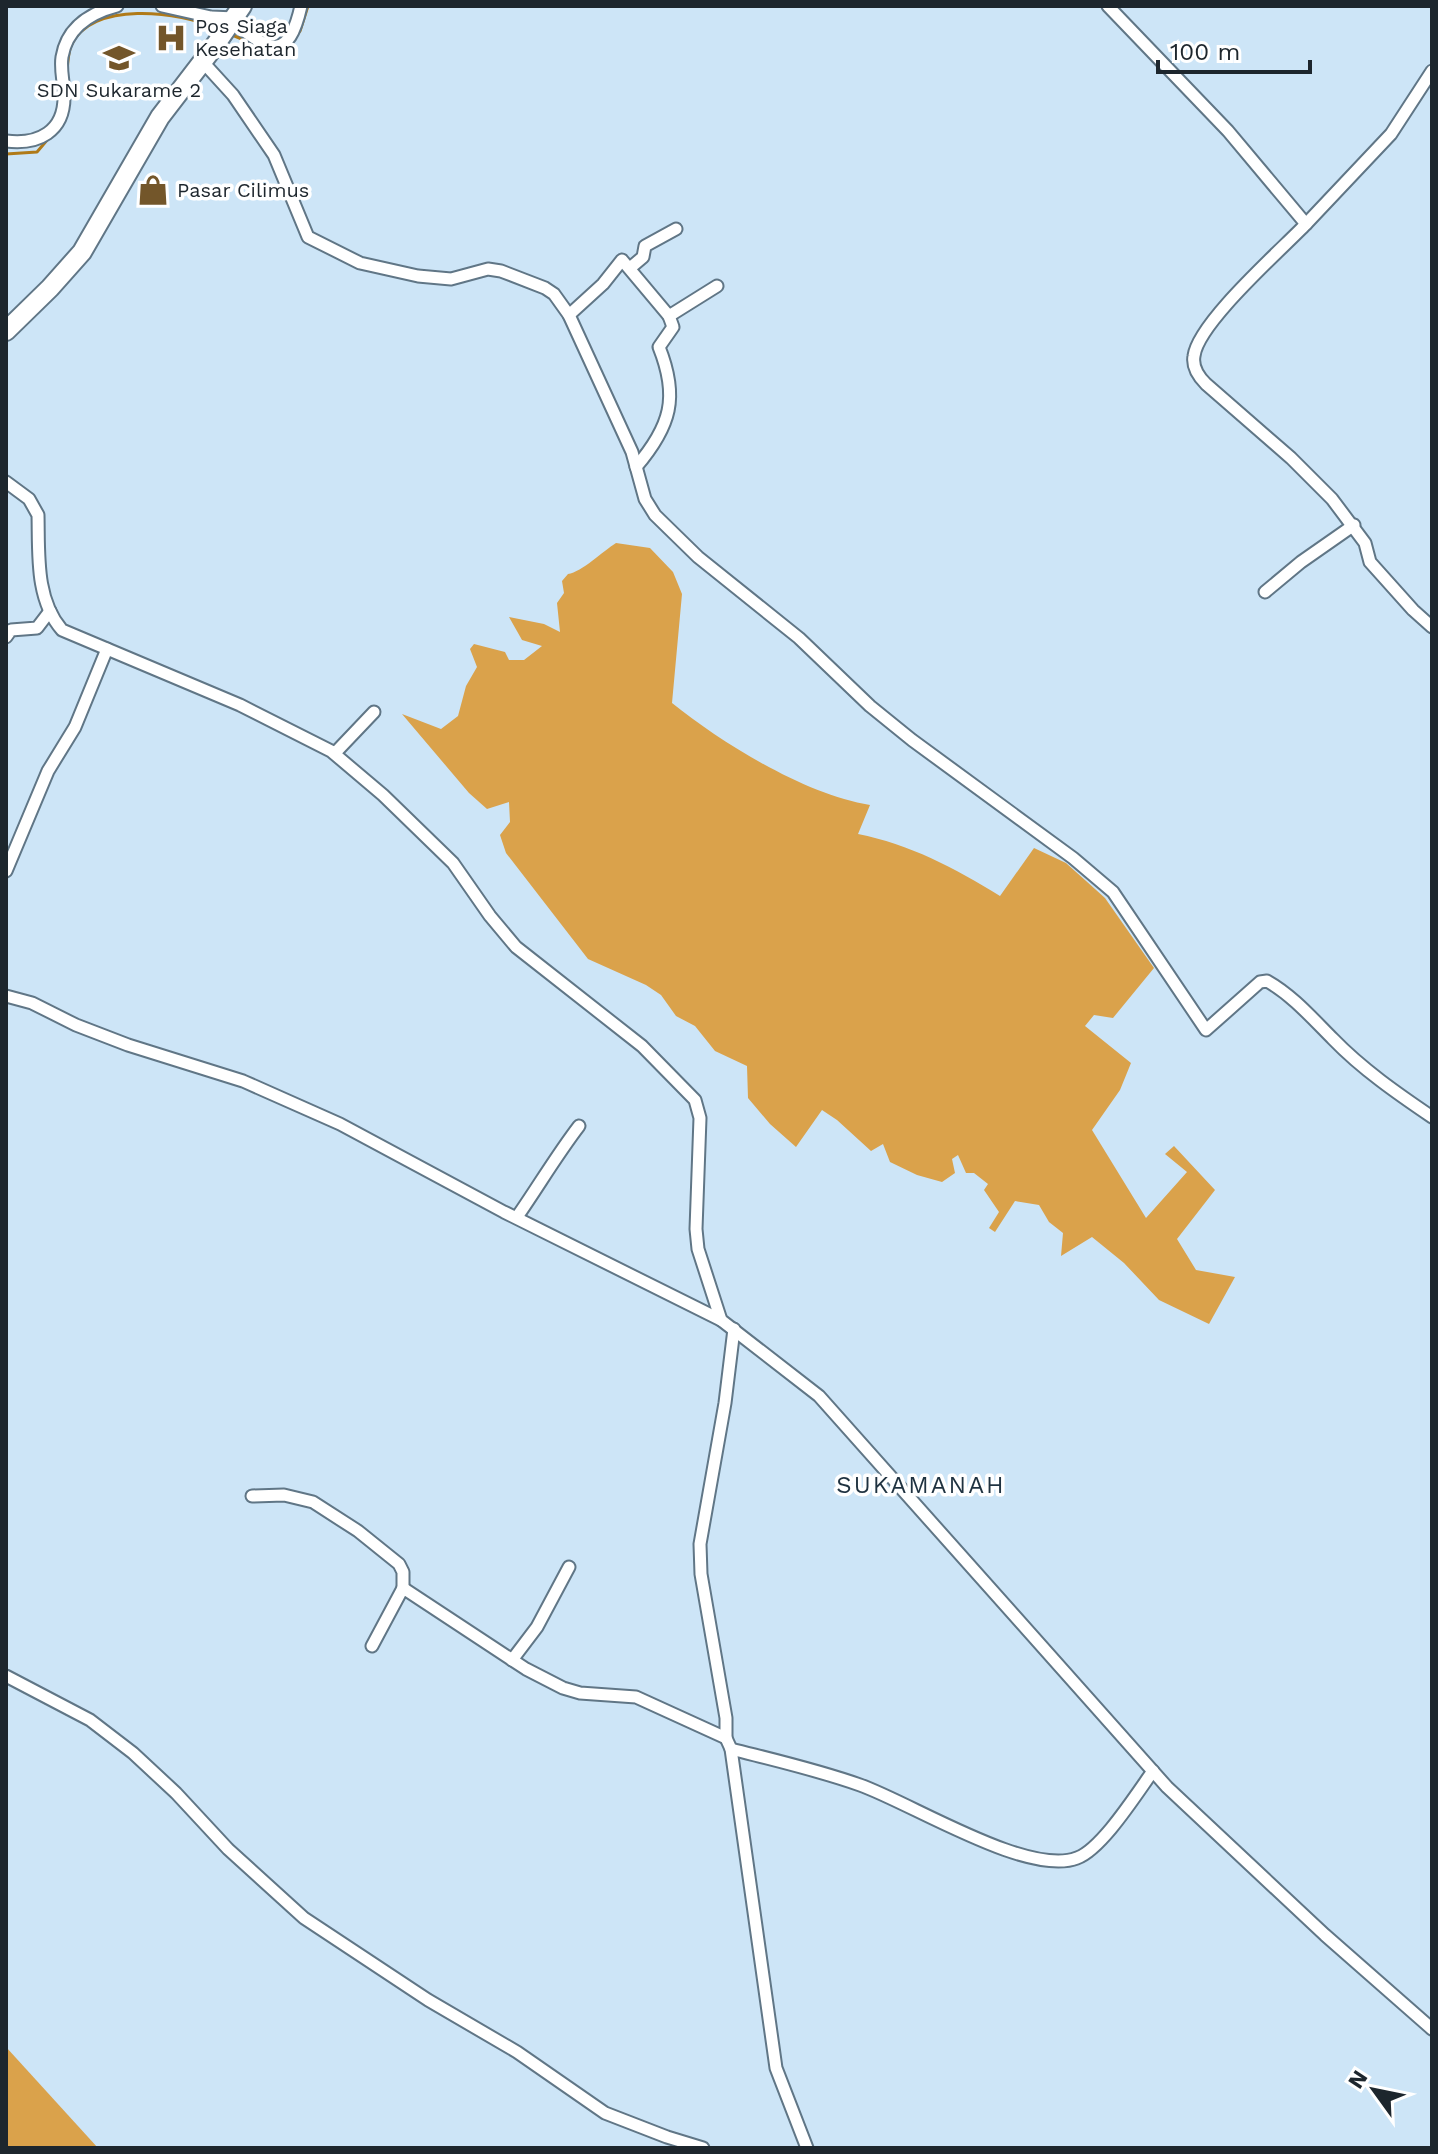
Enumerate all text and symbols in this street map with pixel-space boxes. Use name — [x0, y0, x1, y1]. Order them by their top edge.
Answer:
place label: Pos Siaga Kesehatan — [195, 14, 296, 61]
hospital icon: Pos Siaga Kesehatan — [154, 21, 188, 55]
scale bar — [1158, 24, 1310, 74]
text: 100 m — [1170, 38, 1240, 66]
school or university icon: SDN Sukarame 2 — [102, 41, 136, 75]
place label: SDN Sukarame 2 — [37, 78, 201, 102]
shop icon: Pasar Cilimus — [136, 173, 170, 207]
place label: Pasar Cilimus — [177, 178, 309, 202]
district label: SUKAMANAH — [836, 1471, 1006, 1499]
north arrow — [1334, 2050, 1414, 2130]
text: N — [1343, 2066, 1373, 2093]

